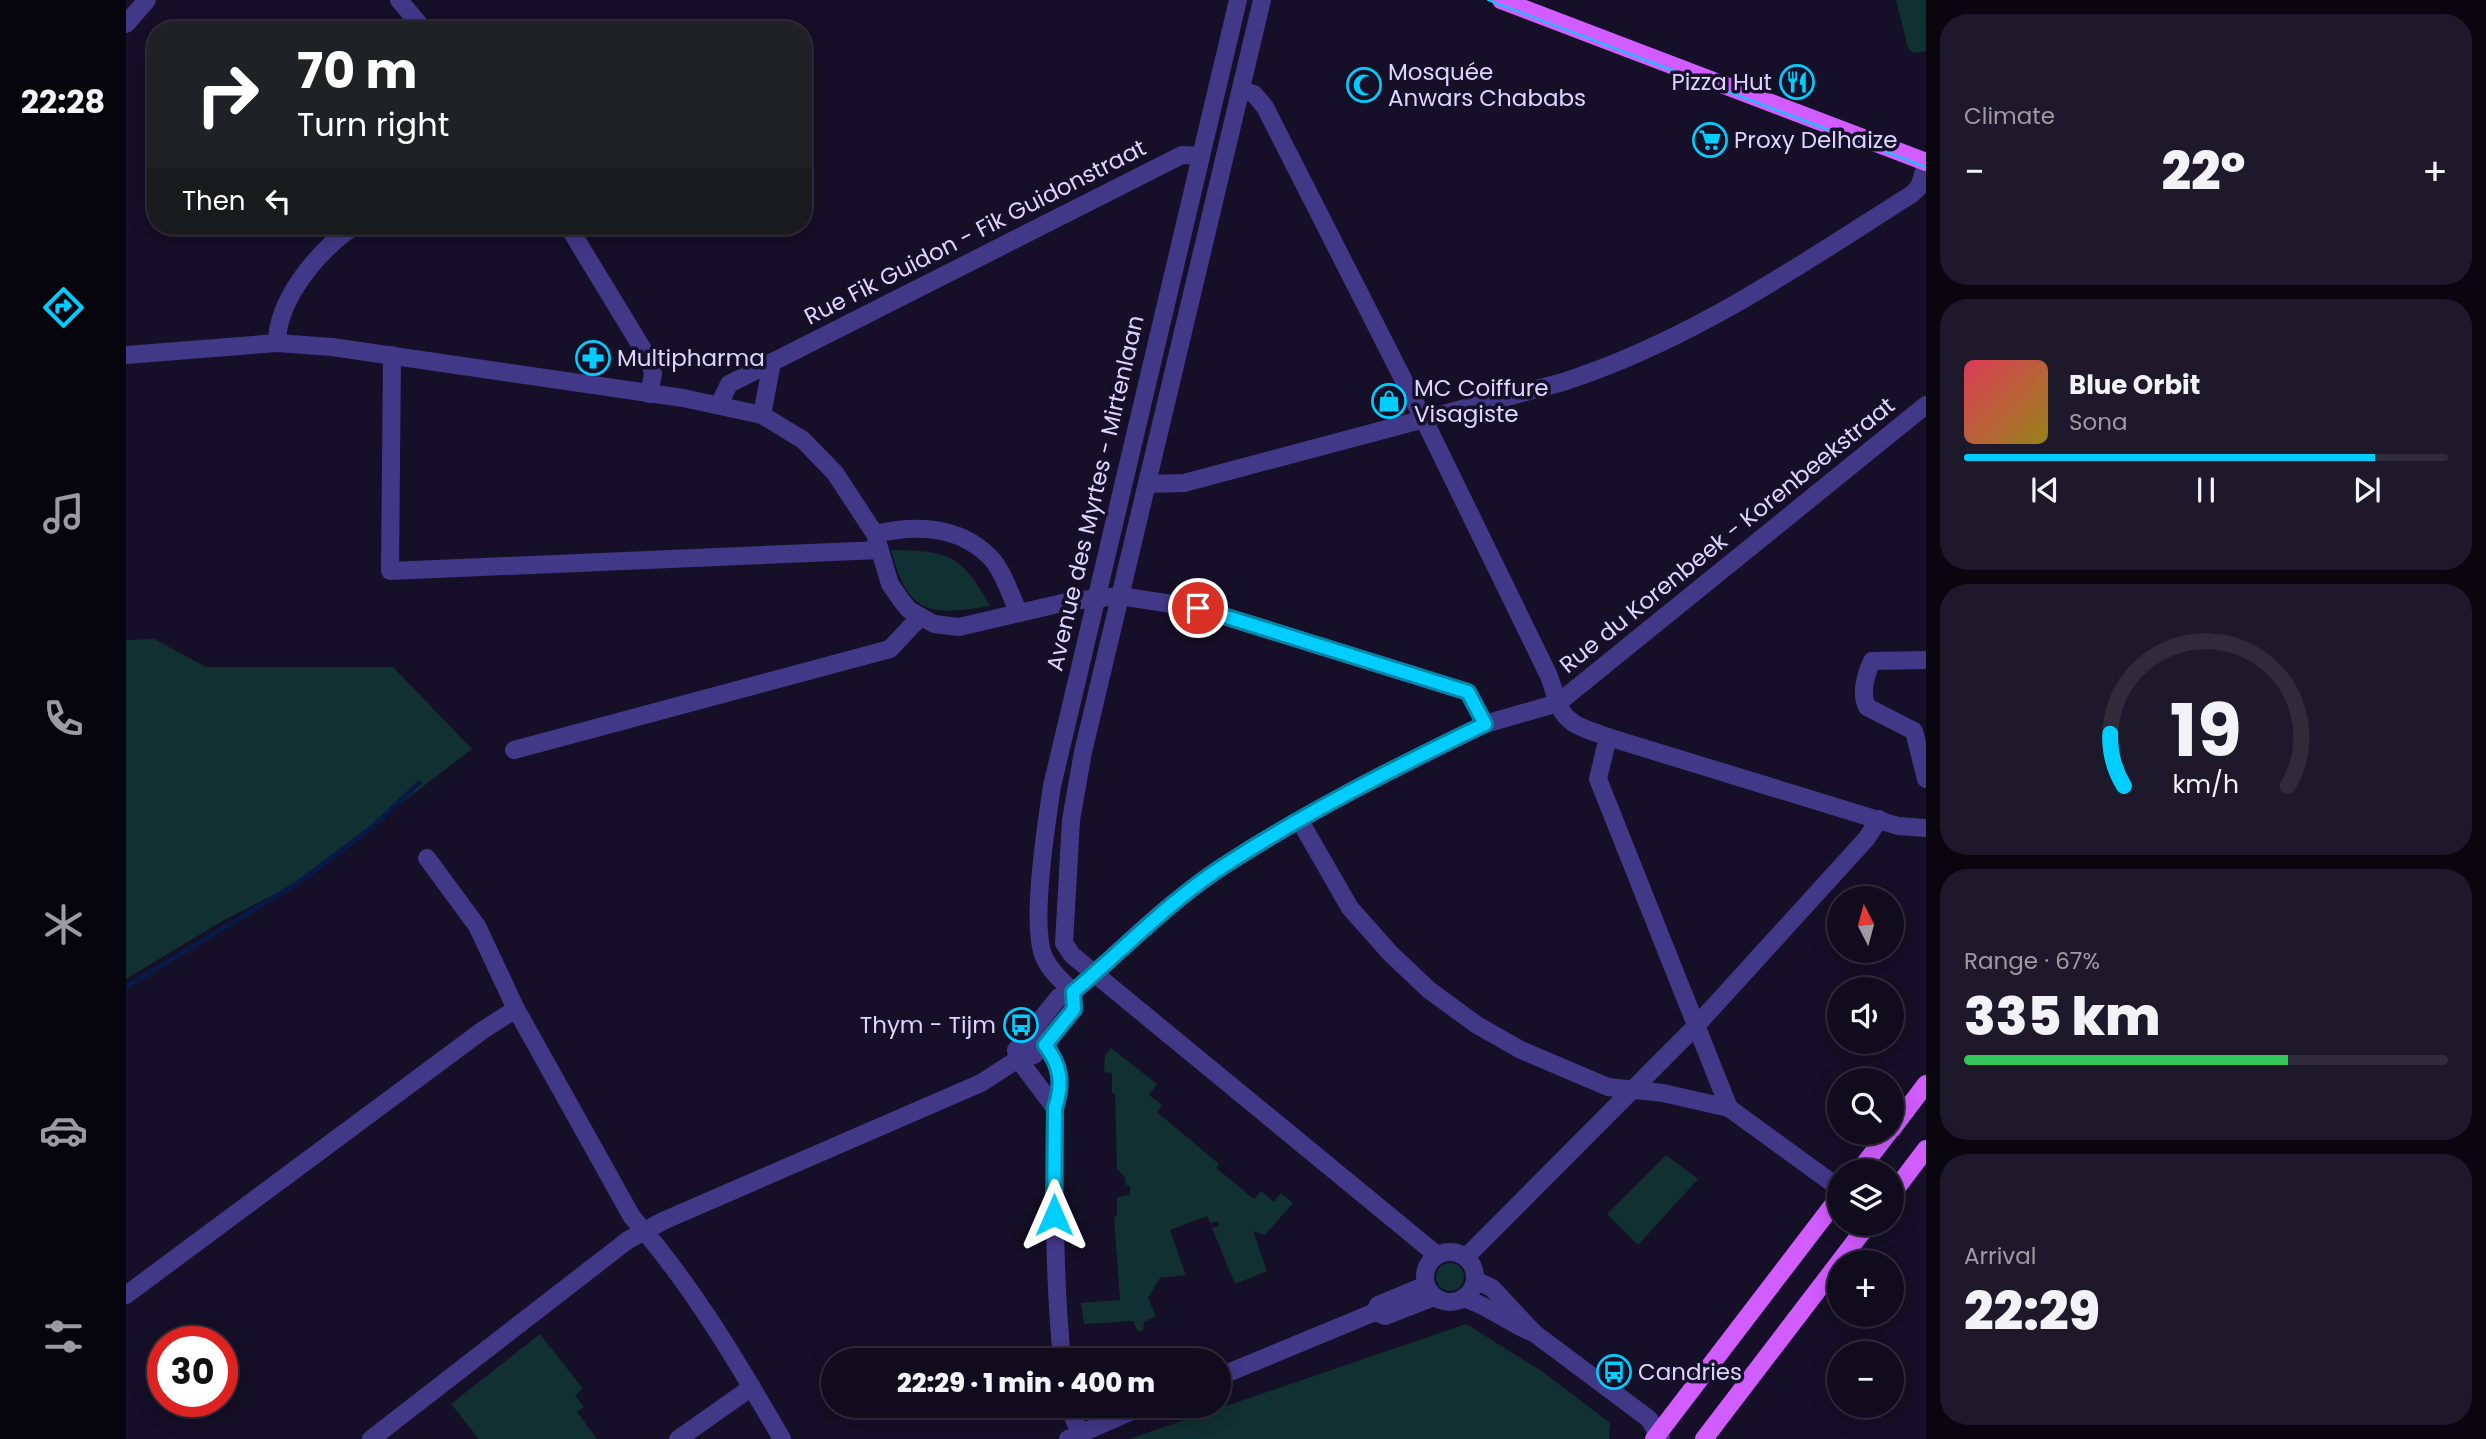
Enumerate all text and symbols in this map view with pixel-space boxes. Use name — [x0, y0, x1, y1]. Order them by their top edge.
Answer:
text: 70 m — [297, 37, 417, 105]
icon: right — [182, 49, 273, 140]
place label: Mosquée Anwars Chababs — [1388, 56, 1586, 114]
restaurant icon: Pizza Hut — [1778, 63, 1816, 101]
mosque icon: Mosquée Anwars Chababs — [1345, 66, 1383, 104]
place label: Pizza Hut — [1671, 66, 1772, 98]
text: 22:28 — [21, 79, 105, 124]
text: Climate — [1964, 100, 2055, 132]
text: Turn right — [297, 102, 449, 147]
supermarket icon: Proxy Delhaize — [1691, 121, 1729, 159]
place label: Proxy Delhaize — [1734, 124, 1898, 156]
street label: Rue Fik Guidon - Fik Guidonstraat — [799, 132, 1151, 332]
text: 22° — [2161, 135, 2246, 208]
text: − — [1964, 145, 1985, 198]
text: + — [2422, 145, 2448, 198]
icon: left — [259, 182, 297, 220]
text: Then — [182, 183, 245, 219]
icon: directions — [39, 283, 88, 332]
street label: Avenue des Myrtes - Mirtenlaan — [1038, 312, 1152, 674]
pharmacy icon: Multipharma — [574, 339, 612, 377]
place label: Multipharma — [617, 342, 765, 374]
text: Blue Orbit — [2069, 367, 2200, 403]
place label: MC Coiffure Visagiste — [1414, 372, 1549, 430]
shop icon: MC Coiffure Visagiste — [1370, 382, 1408, 420]
street label: Rue du Korenbeek - Korenbeekstraat — [1553, 390, 1901, 680]
text: Sona — [2069, 406, 2128, 438]
icon: previous — [2026, 471, 2064, 509]
icon: pause — [2187, 471, 2225, 509]
icon: next — [2348, 471, 2386, 509]
icon: music — [39, 489, 88, 538]
pin — [1168, 578, 1228, 638]
icon: arrive — [1179, 589, 1217, 627]
text: 19 — [2170, 680, 2242, 781]
icon: phone — [39, 694, 88, 743]
text: km/h — [2173, 766, 2239, 801]
north arrow — [1827, 886, 1904, 962]
map controls — [1827, 886, 1904, 1418]
icon: climate — [39, 900, 88, 949]
text: Range · 67% — [1964, 945, 2100, 977]
button: sound — [1827, 977, 1904, 1054]
text: 335 km — [1964, 980, 2161, 1053]
bus stop icon: Thym - Tijm — [1002, 1006, 1040, 1044]
place label: Thym - Tijm — [860, 1009, 996, 1041]
button: search — [1827, 1068, 1904, 1145]
icon: car — [39, 1106, 88, 1155]
button: layers — [1827, 1159, 1904, 1236]
position arrow — [1017, 1178, 1091, 1252]
text: Arrival — [1964, 1240, 2036, 1272]
button: + — [1827, 1250, 1904, 1327]
text: 22:29 — [1964, 1275, 2100, 1348]
icon: filters — [39, 1312, 88, 1361]
speed limit sign: 30 — [147, 1326, 238, 1417]
button: − — [1827, 1341, 1904, 1418]
bus stop icon: Candries — [1595, 1353, 1633, 1391]
place label: Candries — [1638, 1356, 1742, 1388]
text: 22:29 · 1 min · 400 m — [897, 1365, 1155, 1401]

